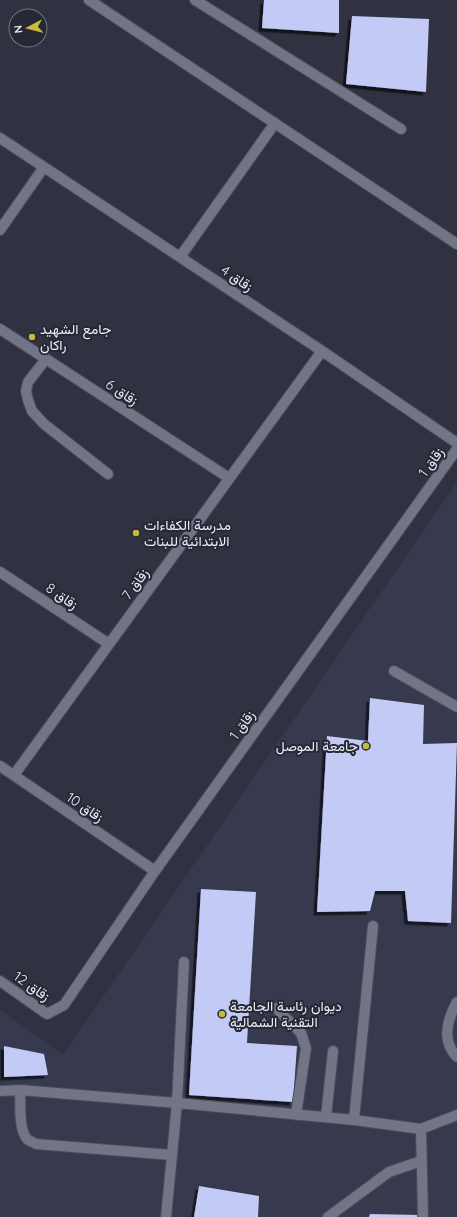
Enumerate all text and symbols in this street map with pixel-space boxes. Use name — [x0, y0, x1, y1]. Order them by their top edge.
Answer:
north arrow — [8, 8, 48, 48]
text: N — [11, 24, 26, 34]
street label: زقاق 4 — [218, 261, 257, 295]
place label: جامع الشهيد راكان — [40, 320, 111, 354]
marker: جامع الشهيد راكان — [27, 332, 37, 342]
street label: زقاق 6 — [102, 375, 142, 409]
street label: زقاق 1 — [414, 443, 448, 480]
place label: مدرسة الكفاءات الابتدائية للبنات — [144, 516, 231, 550]
marker: مدرسة الكفاءات الابتدائية للبنات — [131, 528, 141, 538]
street label: زقاق 7 — [118, 565, 153, 603]
street label: زقاق 8 — [42, 579, 82, 613]
street label: زقاق 1 — [225, 706, 259, 743]
place label: جامعة الموصل — [276, 737, 358, 755]
marker: جامعة الموصل — [361, 741, 371, 751]
street label: زقاق 10 — [63, 788, 107, 826]
street label: زقاق 12 — [10, 967, 54, 1005]
place label: ديوان رئاسة الجامعة التقنية الشمالية — [230, 997, 342, 1031]
marker: ديوان رئاسة الجامعة التقنية الشمالية — [217, 1009, 227, 1019]

